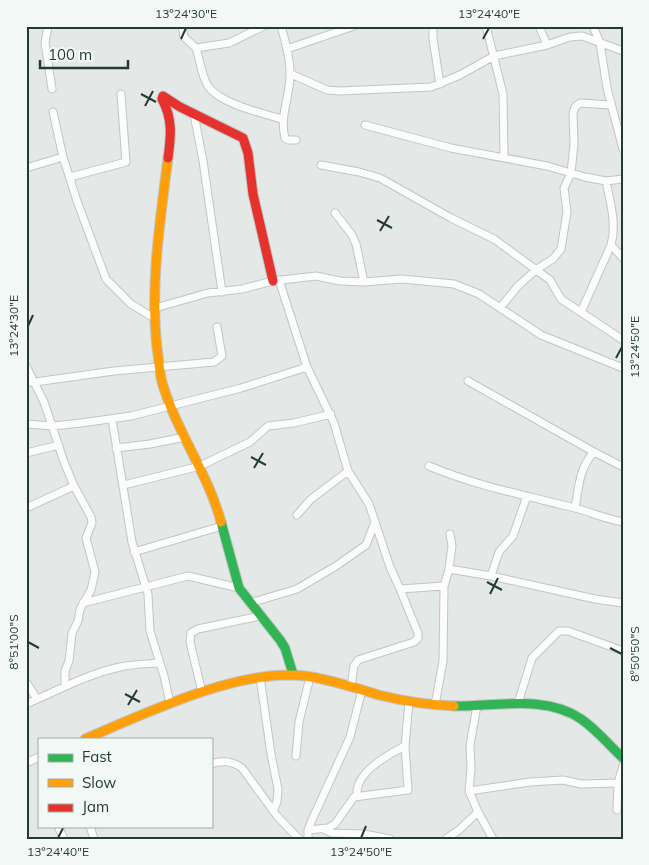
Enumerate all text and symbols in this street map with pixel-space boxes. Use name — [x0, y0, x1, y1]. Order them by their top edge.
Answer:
text: 13°24'30"E — [155, 6, 217, 21]
text: 13°24'40"E — [458, 6, 520, 21]
scale bar — [40, 38, 128, 70]
text: 100 m — [48, 45, 92, 64]
text: 13°24'30"E — [6, 295, 21, 357]
text: 13°24'50"E — [627, 316, 642, 378]
text: 8°51'00"S — [6, 614, 21, 670]
text: 8°50'50"S — [627, 626, 642, 682]
legend — [38, 738, 212, 828]
text: Fast — [82, 747, 112, 766]
text: Slow — [82, 773, 116, 792]
text: Jam — [82, 797, 109, 816]
text: 13°24'40"E — [27, 844, 89, 859]
text: 13°24'50"E — [330, 844, 392, 859]

